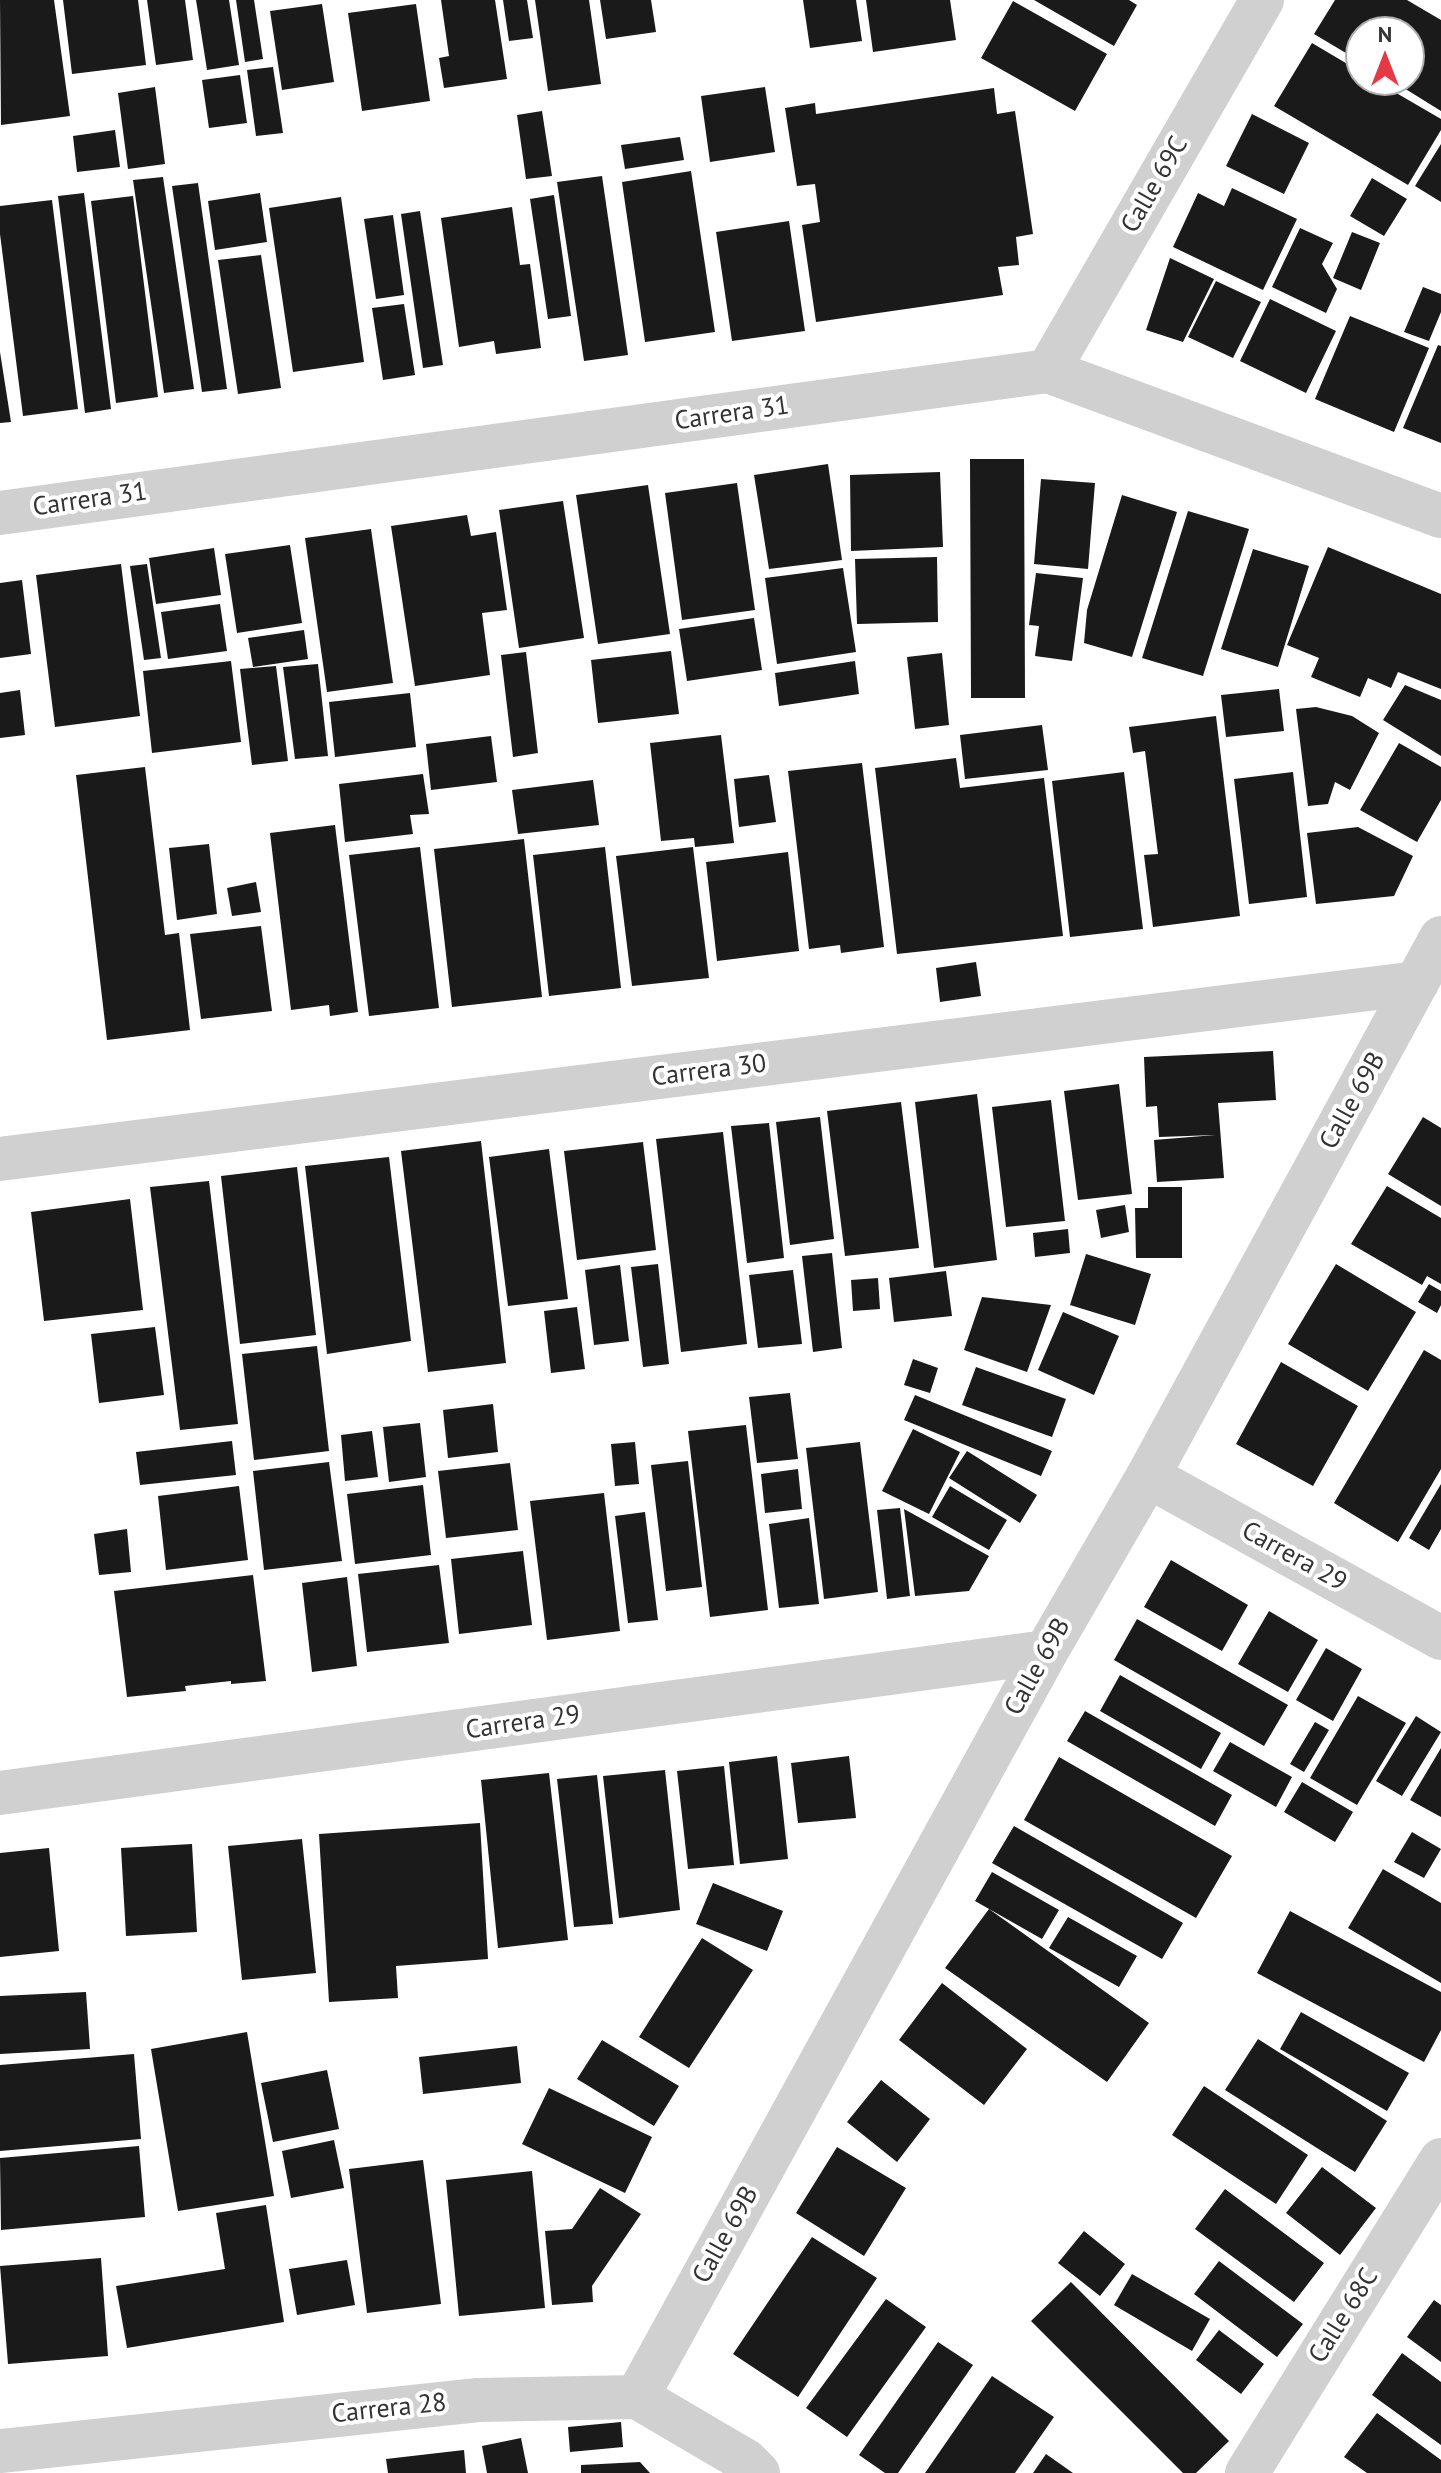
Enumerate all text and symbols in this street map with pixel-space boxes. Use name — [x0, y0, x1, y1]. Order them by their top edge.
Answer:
north arrow — [1345, 16, 1425, 96]
text: N — [1378, 20, 1392, 48]
street label: Calle 69C — [1115, 131, 1195, 239]
street label: Carrera 31 — [673, 391, 791, 437]
street label: Carrera 31 — [31, 477, 149, 523]
street label: Calle 69B — [1314, 1047, 1392, 1155]
street label: Carrera 30 — [650, 1048, 768, 1094]
street label: Carrera 29 — [1236, 1515, 1352, 1599]
street label: Calle 69B — [999, 1613, 1077, 1721]
street label: Carrera 29 — [464, 1700, 582, 1746]
street label: Calle 69B — [687, 2181, 765, 2289]
street label: Calle 68C — [1303, 2263, 1385, 2369]
street label: Carrera 28 — [330, 2387, 448, 2431]

